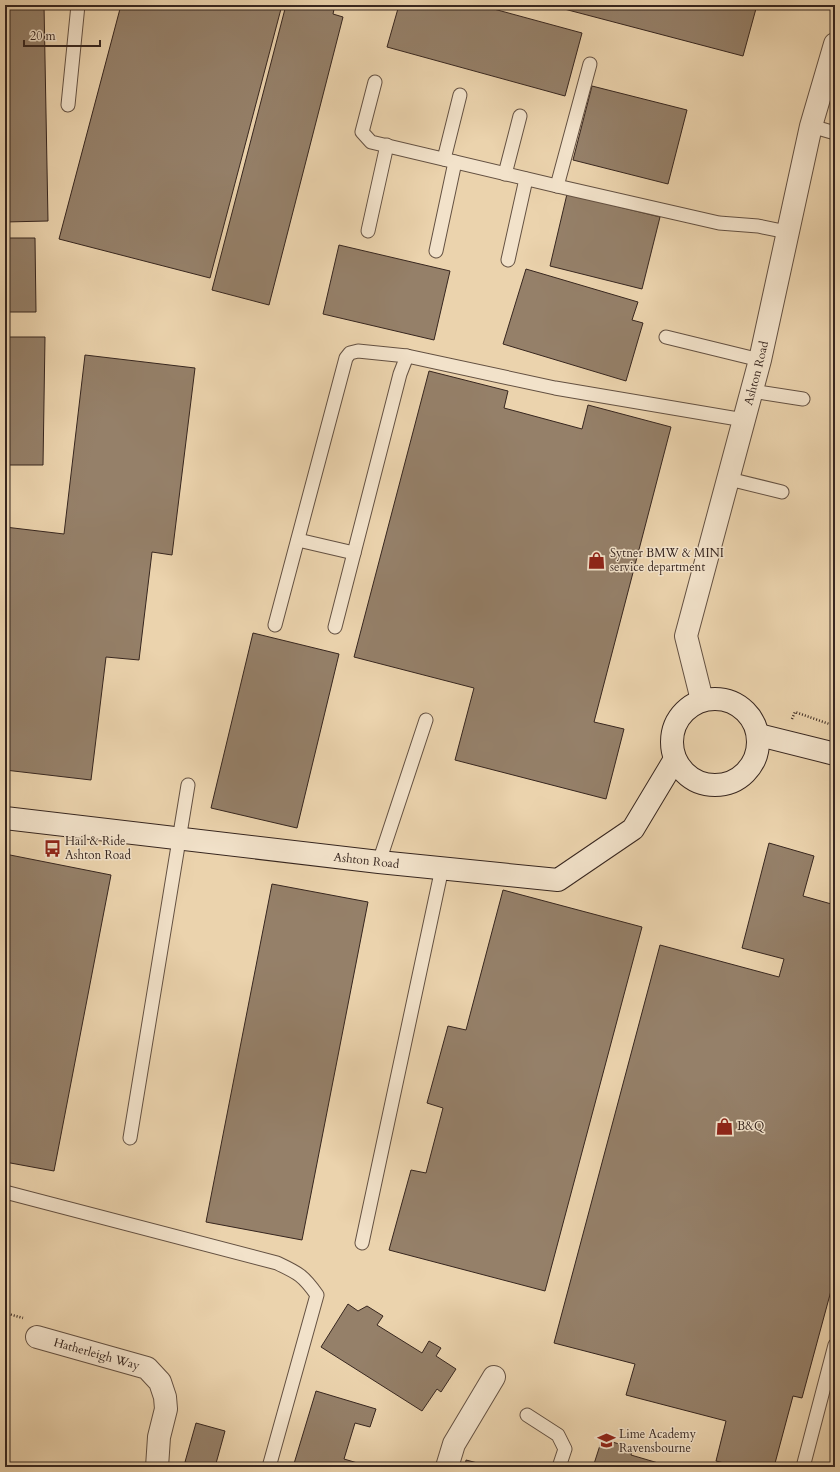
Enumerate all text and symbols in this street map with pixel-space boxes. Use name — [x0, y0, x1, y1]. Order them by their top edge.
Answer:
scale bar — [24, 22, 100, 48]
text: 20 m — [30, 28, 57, 44]
street label: Ashton Road — [740, 339, 772, 407]
place label: Sytner BMW & MINI service department — [610, 545, 724, 575]
shop icon: Sytner BMW & MINI service department — [587, 550, 607, 570]
place label: Hail & Ride Ashton Road — [65, 833, 131, 863]
bus stop icon: Hail & Ride Ashton Road — [42, 838, 62, 858]
street label: Ashton Road — [333, 849, 401, 872]
shop icon: B&Q — [714, 1116, 734, 1136]
place label: B&Q — [737, 1118, 764, 1134]
street label: Hatherleigh Way — [52, 1334, 142, 1374]
place label: Lime Academy Ravensbourne — [619, 1426, 697, 1456]
school or university icon: Lime Academy Ravensbourne — [596, 1431, 616, 1451]

